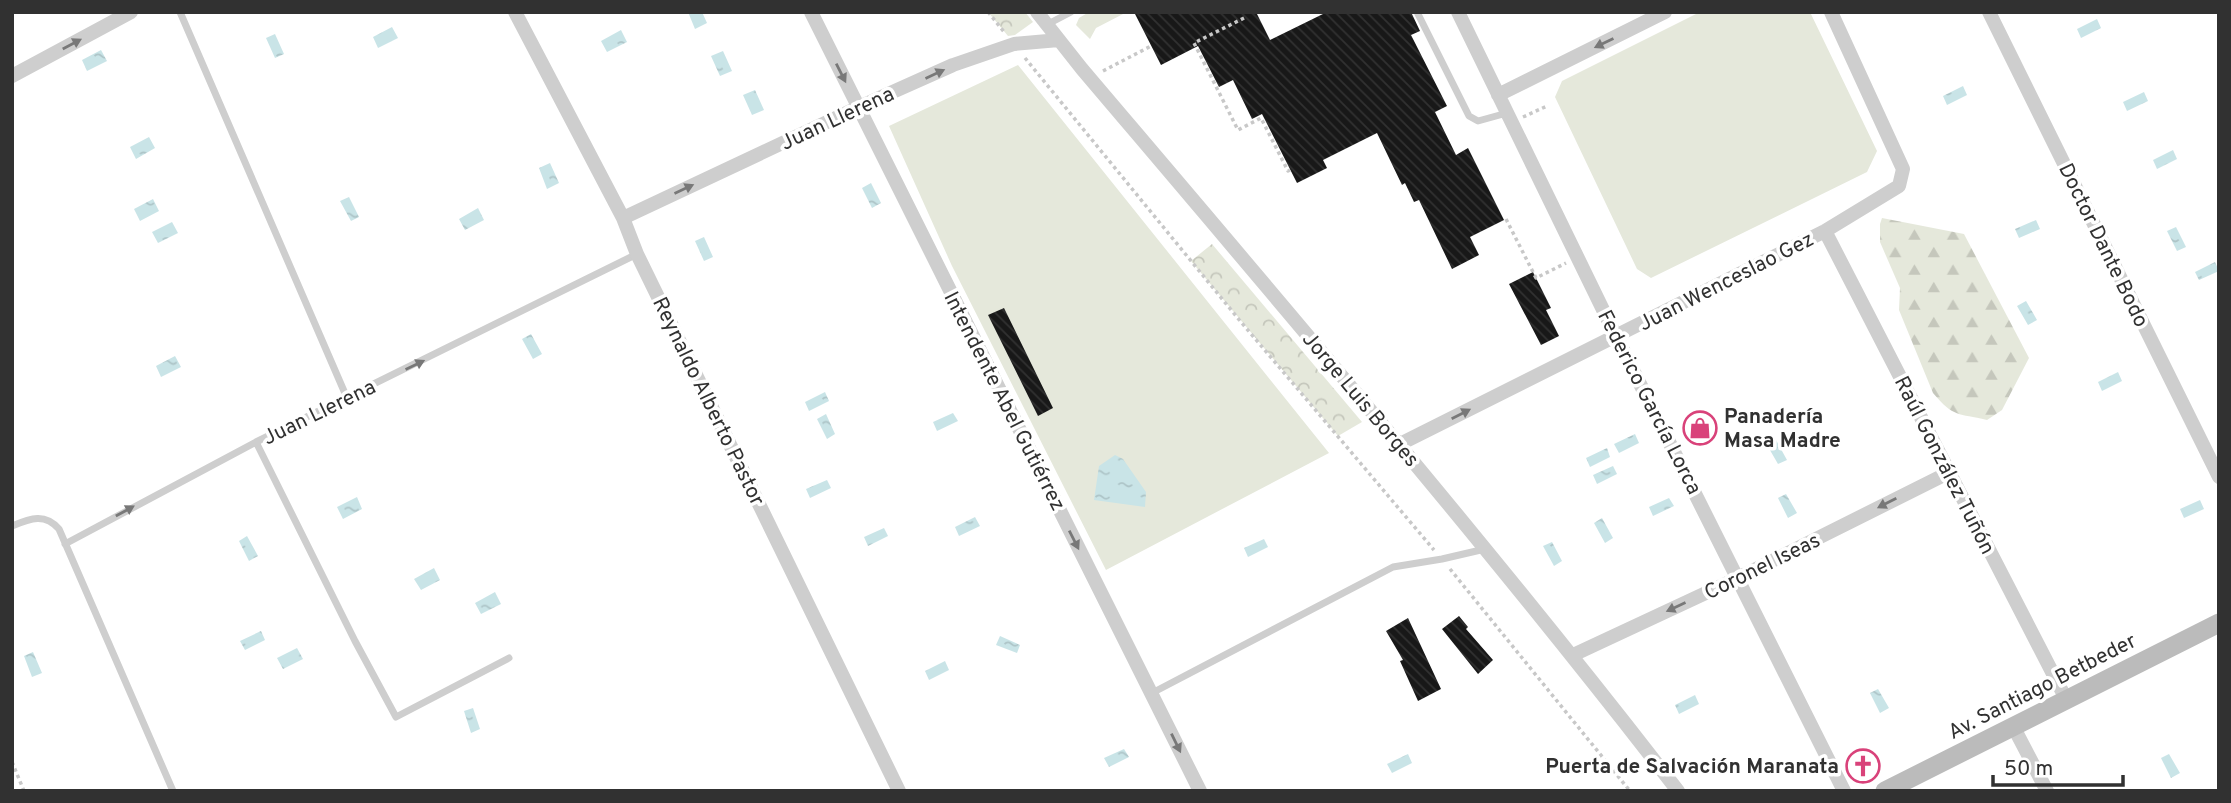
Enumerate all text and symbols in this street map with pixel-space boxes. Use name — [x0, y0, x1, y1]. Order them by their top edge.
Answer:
one-way arrow — [1594, 37, 1614, 48]
one-way arrow — [62, 39, 82, 51]
one-way arrow — [836, 63, 847, 83]
one-way arrow — [925, 68, 946, 79]
street label: Juan Llerena — [776, 81, 899, 157]
street label: Doctor Dante Bodo — [2051, 159, 2154, 332]
one-way arrow — [674, 184, 694, 195]
street label: Juan Wenceslao Gez — [1634, 226, 1819, 338]
street label: Intendente Abel Gutiérrez — [937, 287, 1071, 516]
street label: Reynaldo Alberto Pastor — [645, 293, 770, 510]
street label: Federico García Lorca — [1590, 306, 1707, 499]
street label: Jorge Luis Borges — [1295, 327, 1424, 473]
one-way arrow — [405, 359, 425, 370]
street label: Raúl González Tuñón — [1887, 372, 2000, 559]
street label: Juan Llerena — [259, 374, 381, 452]
place label: Panadería Masa Madre — [1724, 404, 1841, 455]
one-way arrow — [1451, 408, 1471, 419]
shop icon: Panadería Masa Madre — [1681, 409, 1719, 447]
one-way arrow — [1877, 498, 1897, 509]
one-way arrow — [115, 506, 135, 518]
street label: Coronel Iseas — [1700, 528, 1825, 607]
one-way arrow — [1069, 530, 1080, 550]
one-way arrow — [1666, 601, 1686, 613]
street label: Av. Santiago Betbeder — [1944, 628, 2142, 747]
one-way arrow — [1170, 733, 1182, 753]
scale bar — [1993, 744, 2122, 788]
church icon: Puerta de Salvación Maranata — [1844, 747, 1882, 785]
place label: Puerta de Salvación Maranata — [1545, 754, 1839, 781]
text: 50 m — [2004, 756, 2053, 783]

